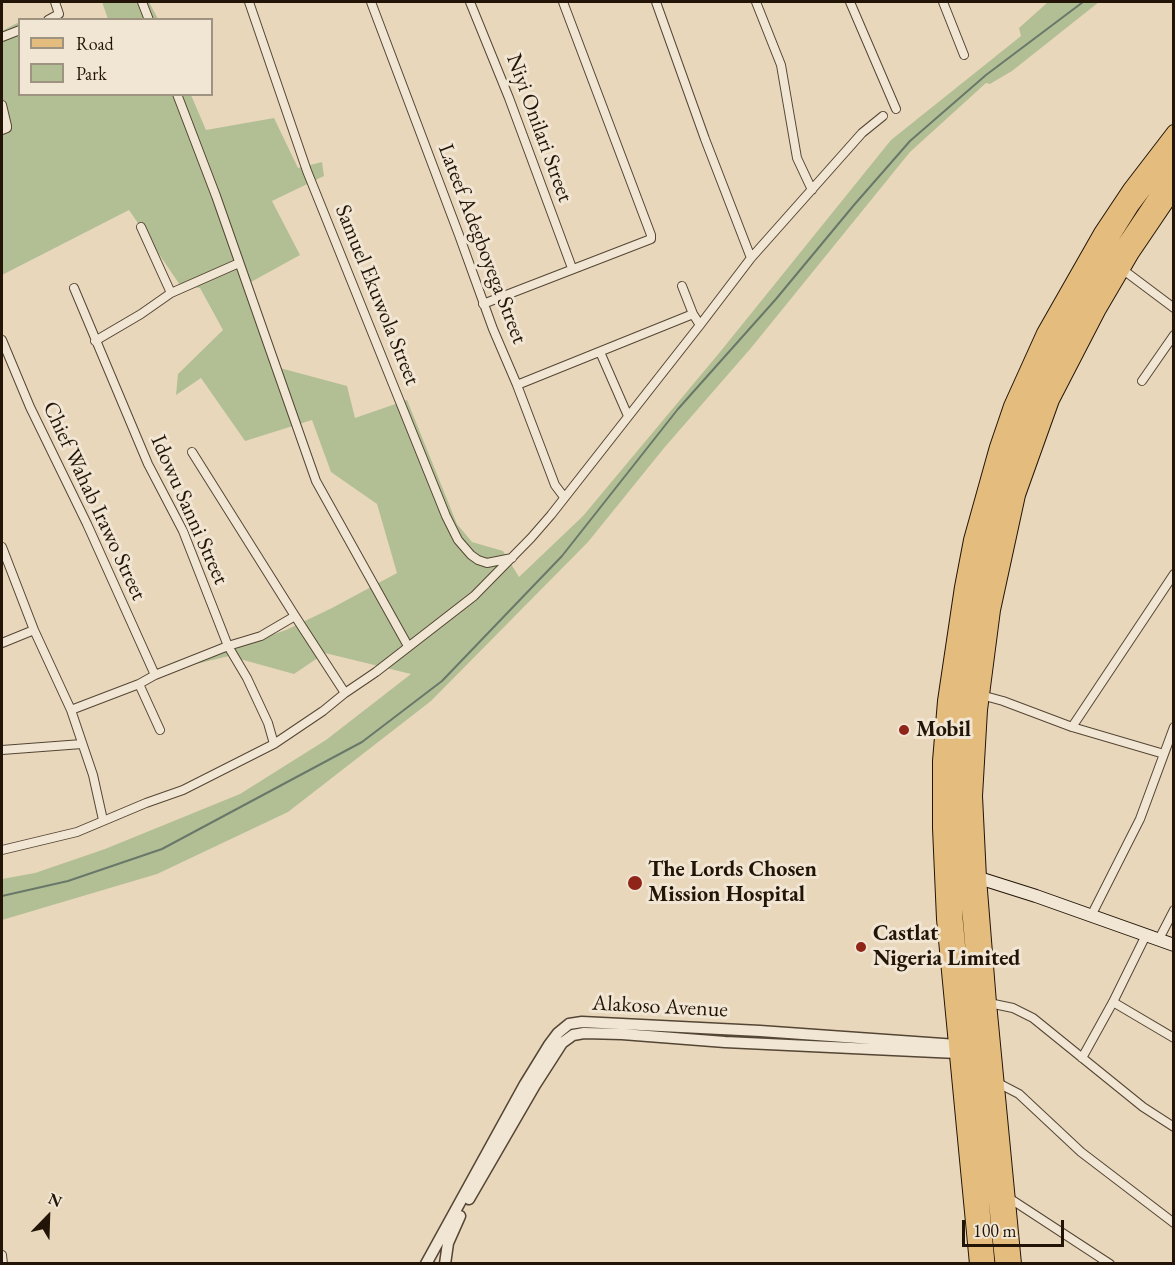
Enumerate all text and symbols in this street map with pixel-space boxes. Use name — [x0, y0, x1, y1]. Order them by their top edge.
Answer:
legend — [18, 18, 213, 96]
text: Road — [76, 32, 114, 55]
street label: Niyi Onilari Street — [500, 50, 578, 206]
text: Park — [76, 62, 107, 85]
street label: Lateef Adegboyega Street — [432, 140, 532, 348]
street label: Samuel Ekuwola Street — [329, 201, 425, 389]
street label: Chief Wahab Irawo Street — [36, 397, 152, 605]
street label: Idowu Sanni Street — [144, 431, 234, 589]
place label: Mobil — [916, 717, 971, 743]
marker: Mobil — [897, 723, 911, 737]
place label: The Lords Chosen Mission Hospital — [648, 857, 817, 908]
marker: The Lords Chosen Mission Hospital — [626, 874, 644, 892]
place label: Castlat Nigeria Limited — [873, 921, 1020, 972]
marker: Castlat Nigeria Limited — [854, 940, 868, 954]
street label: Alakoso Avenue — [591, 990, 729, 1024]
north arrow — [18, 1187, 78, 1247]
text: N — [45, 1188, 65, 1212]
scale bar — [965, 1208, 1067, 1246]
text: 100 m — [973, 1219, 1017, 1242]

